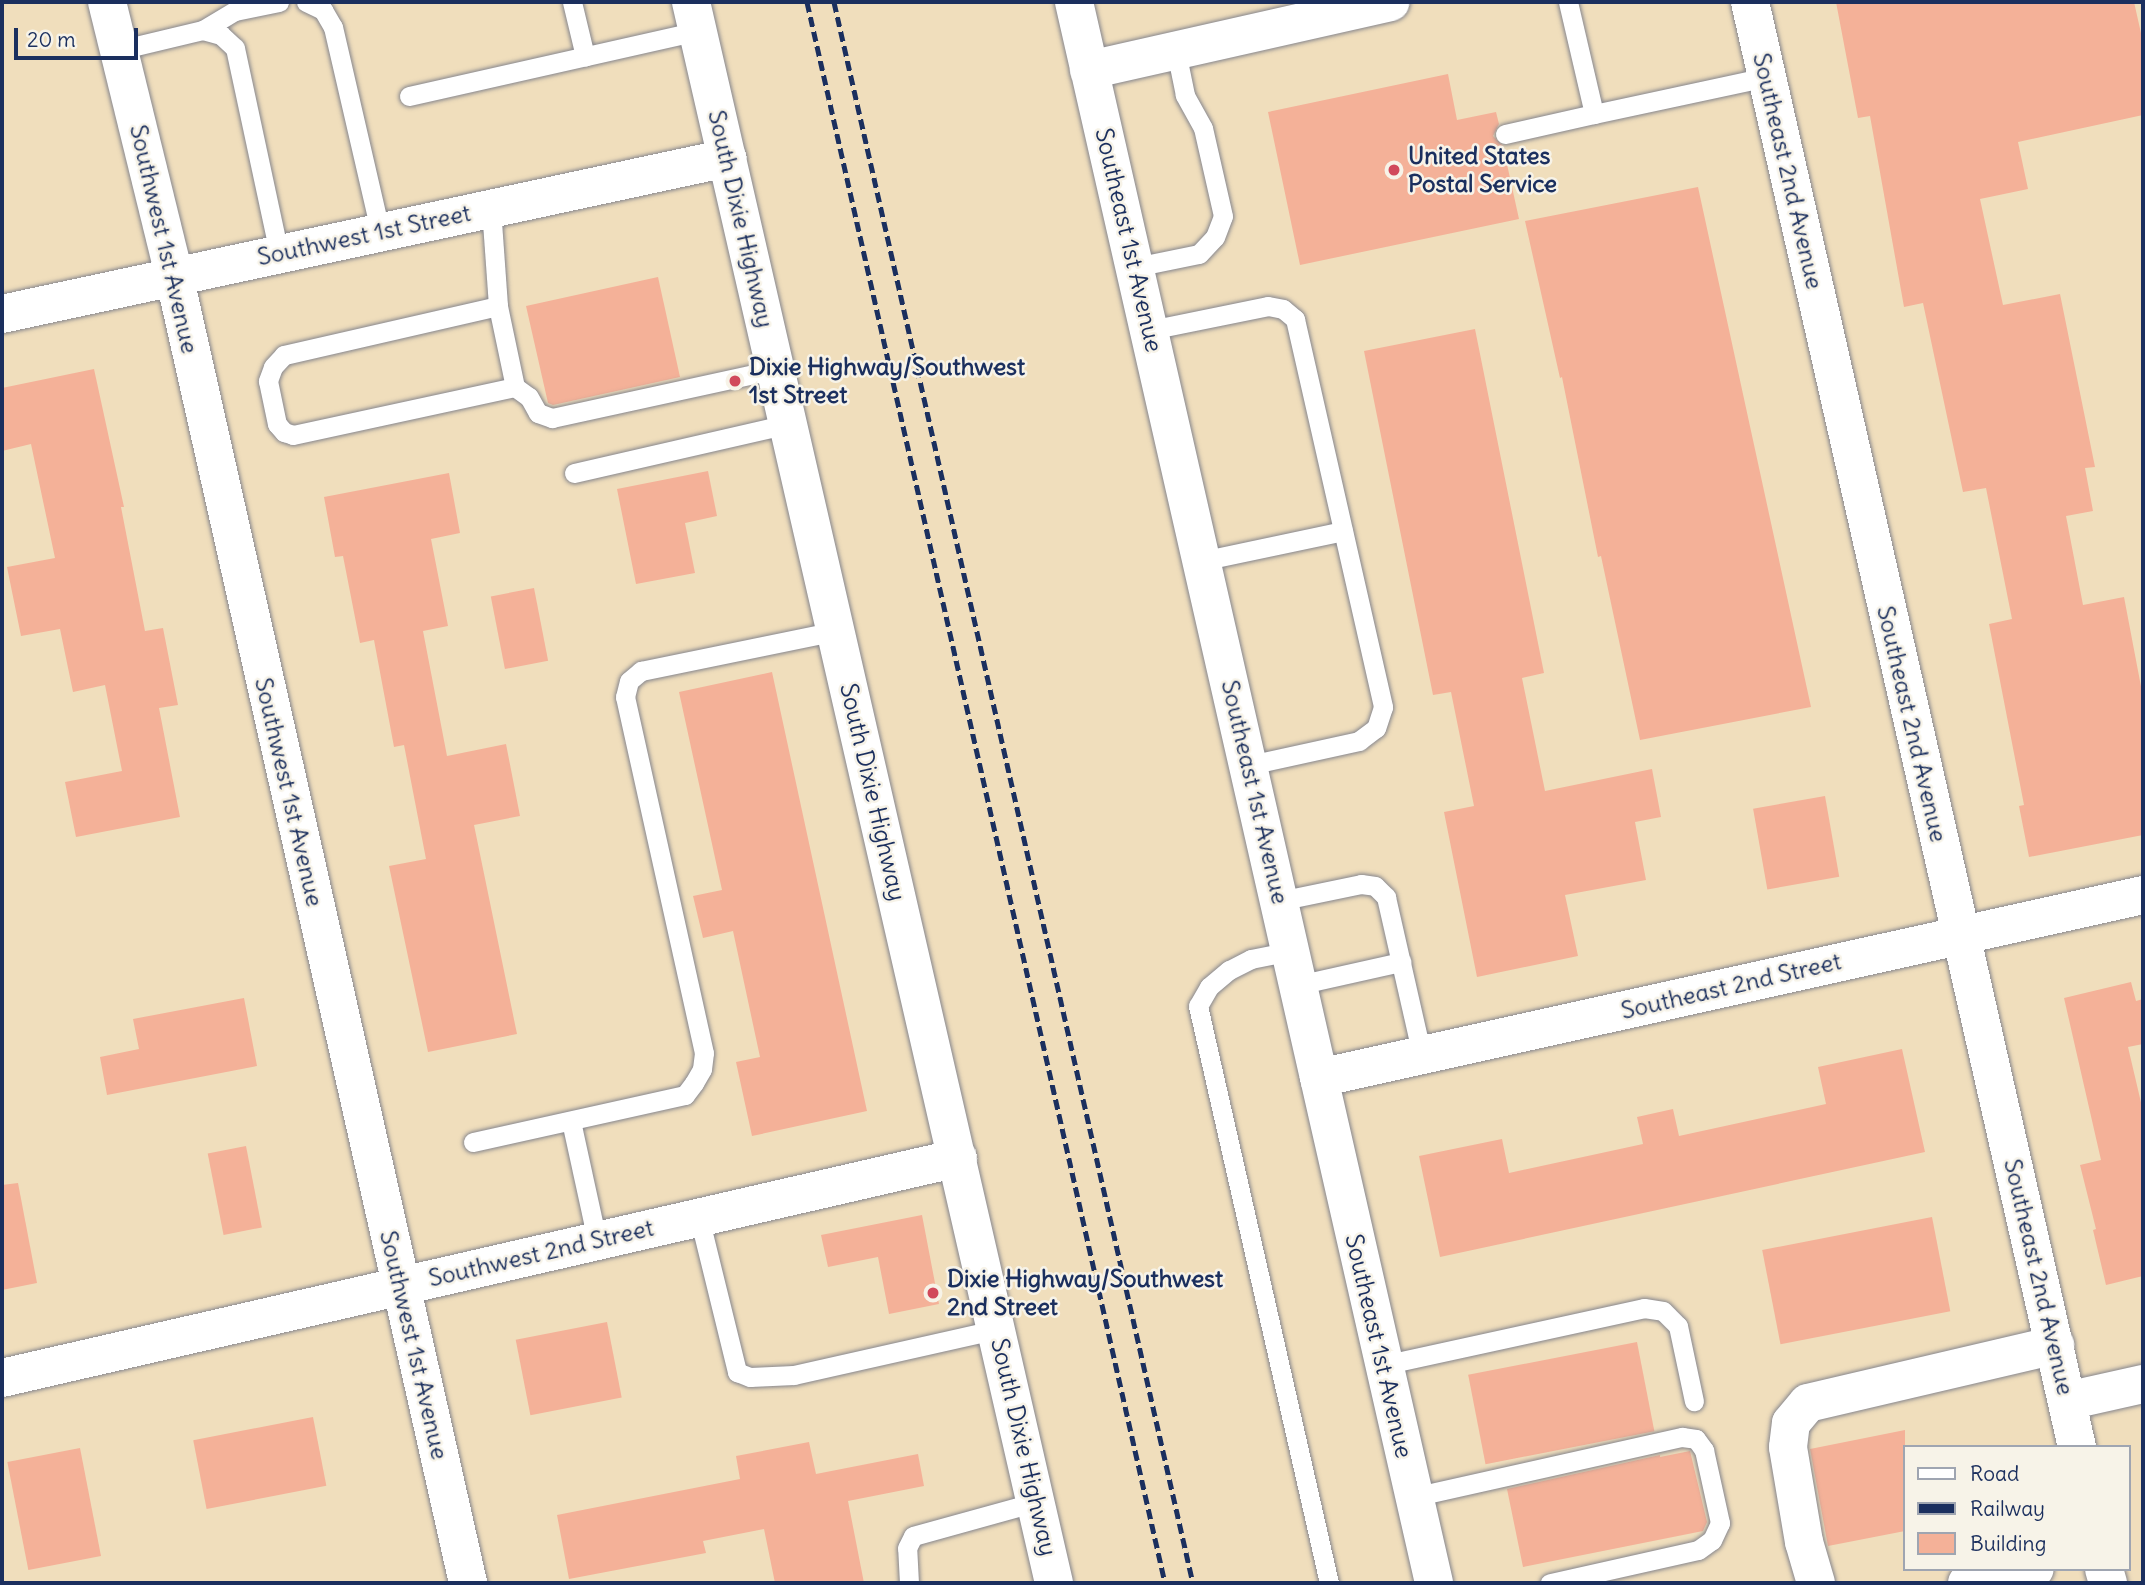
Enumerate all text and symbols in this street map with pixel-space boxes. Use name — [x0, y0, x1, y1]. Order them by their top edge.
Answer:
scale bar — [18, 14, 142, 58]
text: 20 m — [27, 26, 76, 53]
street label: Southeast 2nd Avenue — [1747, 50, 1829, 292]
street label: South Dixie Highway — [702, 107, 780, 331]
street label: Southwest 1st Avenue — [124, 122, 204, 356]
street label: Southeast 1st Avenue — [1089, 125, 1169, 355]
place label: United States Postal Service — [1408, 142, 1557, 198]
marker: United States Postal Service — [1386, 162, 1402, 178]
street label: Southwest 1st Street — [255, 198, 473, 272]
place label: Dixie Highway/Southwest 1st Street — [749, 353, 1025, 409]
marker: Dixie Highway/Southwest 1st Street — [727, 373, 743, 389]
street label: Southeast 2nd Avenue — [1871, 603, 1953, 845]
street label: Southwest 1st Avenue — [249, 675, 329, 909]
street label: Southeast 1st Avenue — [1215, 677, 1295, 907]
street label: South Dixie Highway — [834, 680, 912, 904]
street label: Southeast 2nd Street — [1618, 947, 1844, 1025]
street label: Southeast 2nd Avenue — [1998, 1156, 2080, 1398]
street label: Southwest 2nd Street — [426, 1213, 656, 1293]
street label: Southwest 1st Avenue — [374, 1228, 454, 1462]
street label: Southeast 1st Avenue — [1339, 1231, 1419, 1461]
place label: Dixie Highway/Southwest 2nd Street — [947, 1265, 1223, 1321]
marker: Dixie Highway/Southwest 2nd Street — [925, 1285, 941, 1301]
street label: South Dixie Highway — [985, 1335, 1063, 1559]
legend — [1904, 1445, 2131, 1571]
text: Road — [1970, 1460, 2019, 1487]
text: Railway — [1970, 1495, 2045, 1522]
text: Building — [1970, 1530, 2046, 1557]

